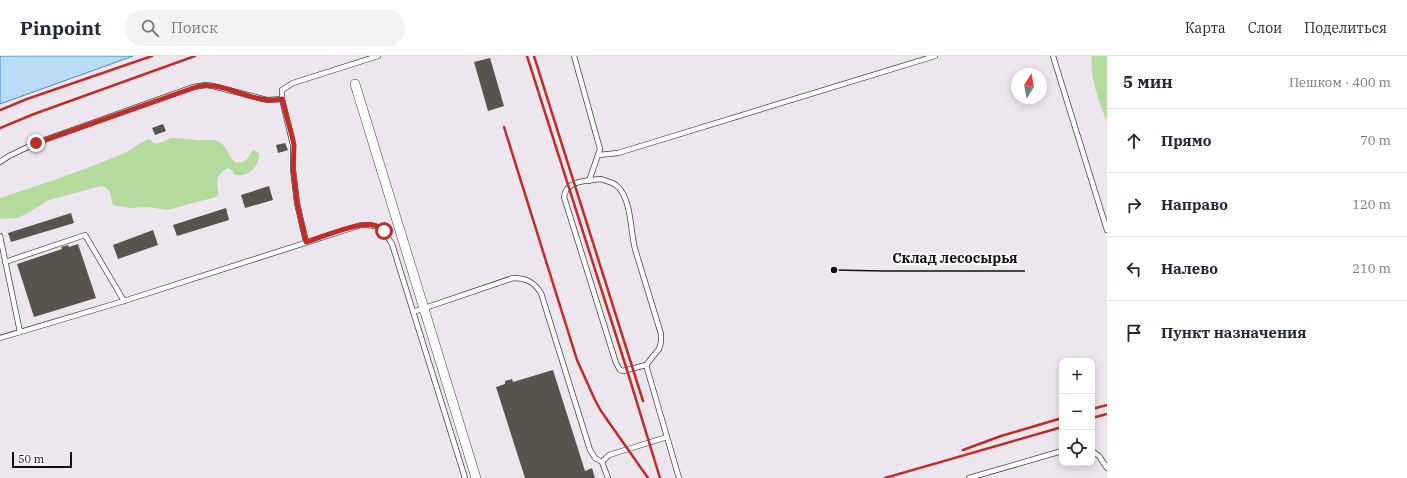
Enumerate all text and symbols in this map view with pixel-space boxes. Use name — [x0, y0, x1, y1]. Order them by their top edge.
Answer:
search box — [125, 10, 405, 46]
text: Pinpoint — [20, 16, 101, 40]
icon: search — [139, 17, 161, 39]
text: Поиск — [171, 18, 218, 37]
text: Карта — [1185, 19, 1226, 37]
text: Слои — [1248, 19, 1282, 37]
text: Поделиться — [1304, 19, 1387, 37]
north arrow — [1011, 68, 1047, 104]
text: 5 мин — [1123, 71, 1173, 93]
text: Пешком · 400 m — [1289, 74, 1391, 91]
icon: ahead — [1123, 130, 1145, 152]
text: Прямо — [1161, 131, 1212, 150]
text: 70 m — [1360, 132, 1391, 149]
route end — [27, 134, 45, 152]
icon: right — [1123, 194, 1145, 216]
text: Направо — [1161, 195, 1228, 214]
text: 120 m — [1352, 196, 1391, 213]
route start — [375, 222, 393, 240]
callout: Склад лесосырья — [884, 245, 1025, 271]
text: Склад лесосырья — [892, 249, 1018, 267]
icon: left — [1123, 258, 1145, 280]
text: Налево — [1161, 259, 1218, 278]
text: 210 m — [1352, 260, 1391, 277]
icon: arrive — [1123, 322, 1145, 344]
text: Пункт назначения — [1161, 323, 1307, 342]
map controls — [1059, 358, 1095, 466]
button: + — [1059, 358, 1095, 394]
button: − — [1059, 394, 1095, 430]
button: locate — [1059, 430, 1095, 466]
scale bar — [12, 450, 72, 469]
text: 50 m — [18, 452, 44, 466]

